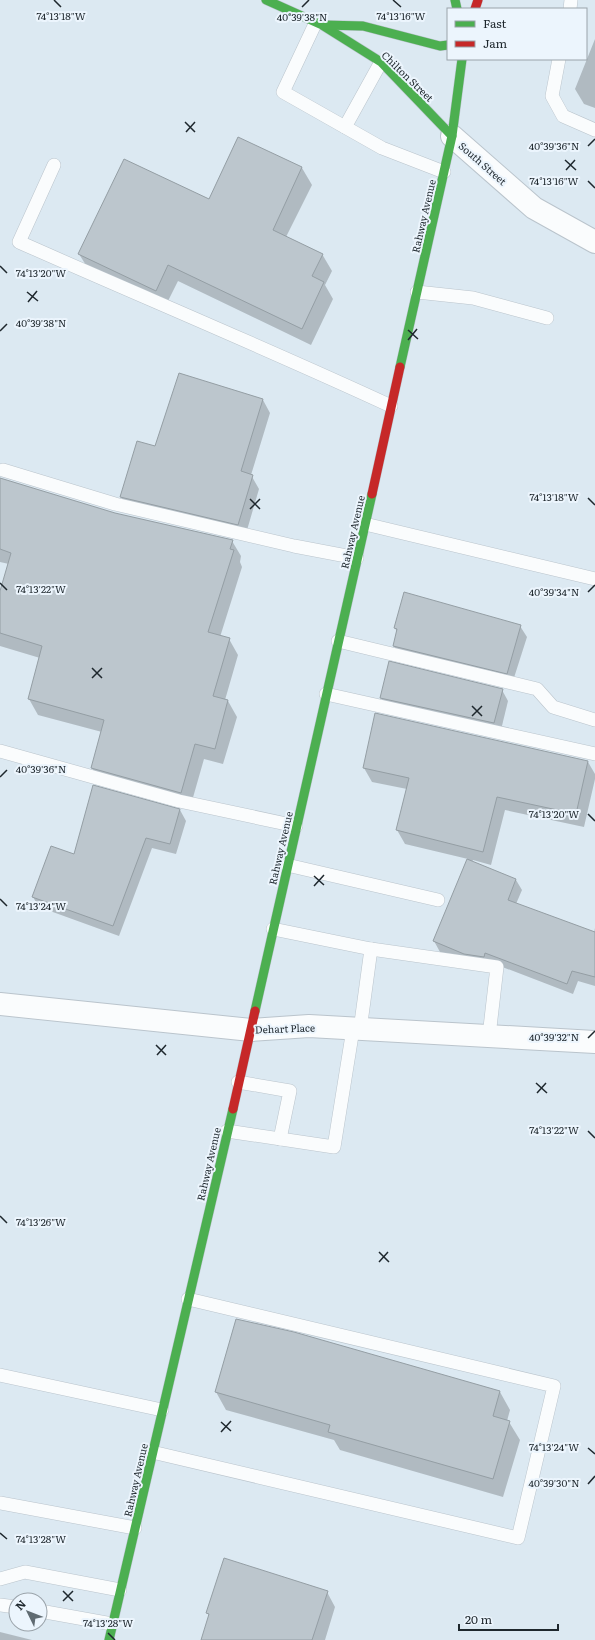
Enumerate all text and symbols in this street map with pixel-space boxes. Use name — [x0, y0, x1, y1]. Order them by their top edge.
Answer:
text: 74°13'18"W — [36, 8, 86, 23]
text: 74°13'16"W — [376, 8, 426, 23]
legend — [447, 8, 587, 60]
text: 40°39'38"N — [277, 9, 327, 24]
text: Fast — [483, 14, 507, 32]
text: Jam — [483, 34, 508, 52]
street label: Chilton Street — [379, 47, 437, 105]
street label: South Street — [456, 138, 510, 188]
text: 40°39'36"N — [529, 138, 579, 153]
text: 74°13'16"W — [529, 173, 579, 188]
street label: Rahway Avenue — [407, 178, 439, 254]
text: 74°13'20"W — [16, 265, 66, 280]
text: 40°39'38"N — [16, 315, 66, 330]
text: 74°13'18"W — [529, 489, 579, 504]
street label: Rahway Avenue — [336, 494, 368, 570]
text: 74°13'22"W — [16, 581, 66, 596]
text: 40°39'34"N — [529, 584, 579, 599]
text: 40°39'36"N — [16, 761, 66, 776]
text: 74°13'20"W — [529, 806, 579, 821]
street label: Rahway Avenue — [264, 810, 296, 886]
text: 74°13'24"W — [16, 898, 66, 913]
street label: Dehart Place — [255, 1019, 315, 1037]
text: 40°39'32"N — [529, 1029, 579, 1044]
text: 74°13'22"W — [529, 1122, 579, 1137]
street label: Rahway Avenue — [192, 1126, 224, 1202]
text: 74°13'26"W — [16, 1214, 66, 1229]
text: 74°13'24"W — [529, 1439, 579, 1454]
street label: Rahway Avenue — [119, 1442, 151, 1518]
text: 40°39'30"N — [529, 1475, 580, 1490]
text: 74°13'28"W — [16, 1531, 66, 1546]
north arrow — [8, 1592, 48, 1632]
text: N — [11, 1596, 29, 1613]
scale bar — [459, 1606, 558, 1632]
text: 20 m — [465, 1610, 492, 1628]
text: 74°13'28"W — [83, 1615, 133, 1630]

